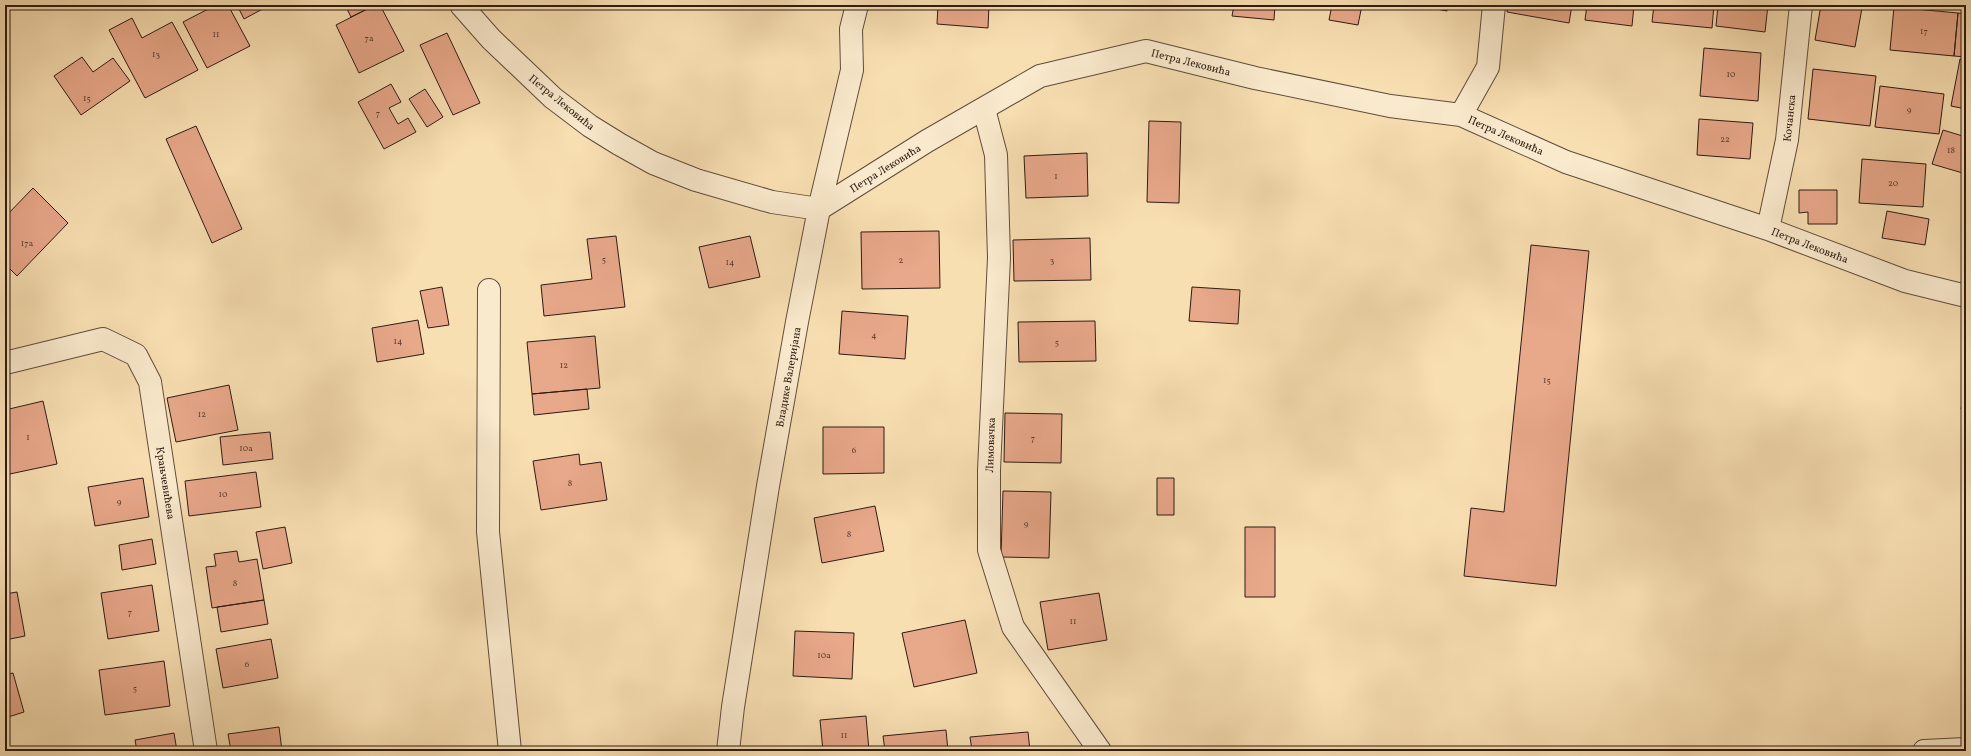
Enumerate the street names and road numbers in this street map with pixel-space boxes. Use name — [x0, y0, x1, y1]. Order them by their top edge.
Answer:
street label: Петра Лековића — [1149, 46, 1232, 81]
street label: Петра Лековића — [525, 72, 598, 135]
street label: Кочанска — [1781, 93, 1800, 142]
street label: Петра Лековића — [1465, 113, 1546, 160]
street label: Петра Лековића — [847, 141, 925, 197]
street label: Петра Лековића — [1769, 225, 1851, 268]
street label: Владике Валеријана — [773, 325, 806, 429]
street label: Лимовачка — [983, 417, 1000, 473]
street label: Крањчевићева — [151, 446, 178, 521]

